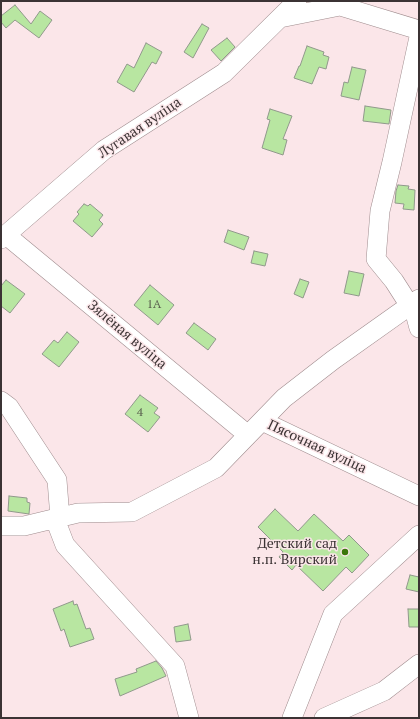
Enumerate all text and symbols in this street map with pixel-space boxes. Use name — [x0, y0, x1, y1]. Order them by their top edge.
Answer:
street label: Лугавая вуліца — [95, 94, 185, 162]
street label: Зялёная вуліца — [84, 297, 170, 373]
house number: 1А — [147, 298, 161, 312]
house number: 4 — [137, 406, 143, 420]
street label: Пясочная вуліца — [265, 417, 369, 477]
place label: Детский сад н.п. Вирский — [252, 536, 337, 568]
marker: Детский сад н.п. Вирский — [340, 547, 350, 557]

